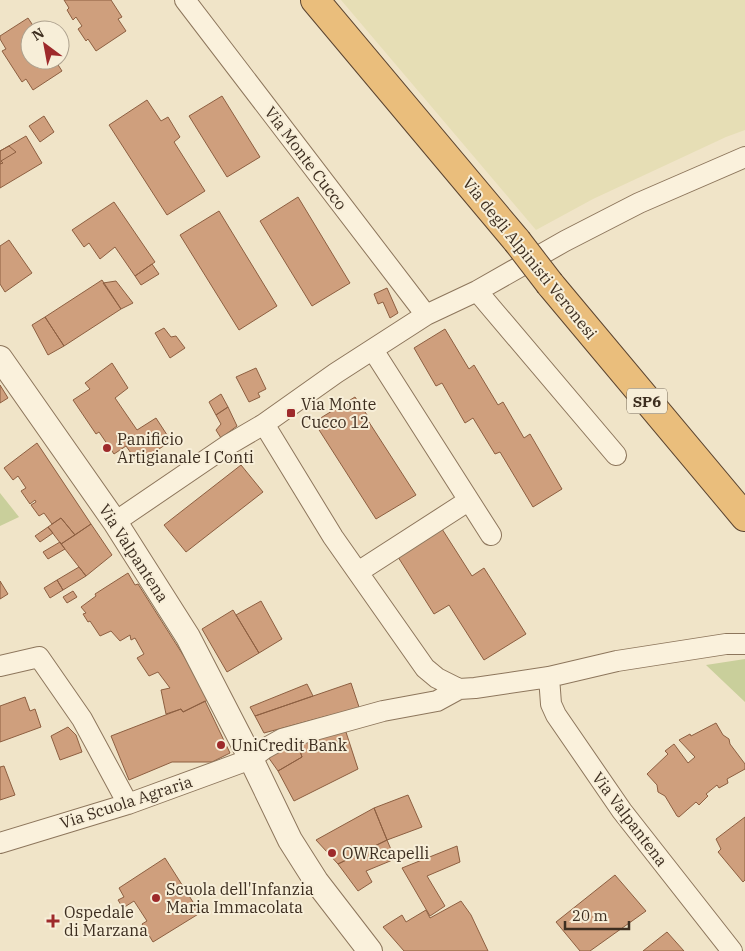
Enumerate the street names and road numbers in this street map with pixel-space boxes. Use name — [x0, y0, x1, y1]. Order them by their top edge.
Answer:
street label: Via Monte Cucco — [261, 102, 351, 214]
street label: Via degli Alpinisti Veronesi — [459, 173, 601, 343]
road number: SP6 — [627, 388, 667, 414]
street label: Via Valpantena — [95, 500, 173, 606]
street label: Via Valpantena — [588, 768, 672, 870]
street label: Via Scuola Agraria — [57, 771, 195, 833]

